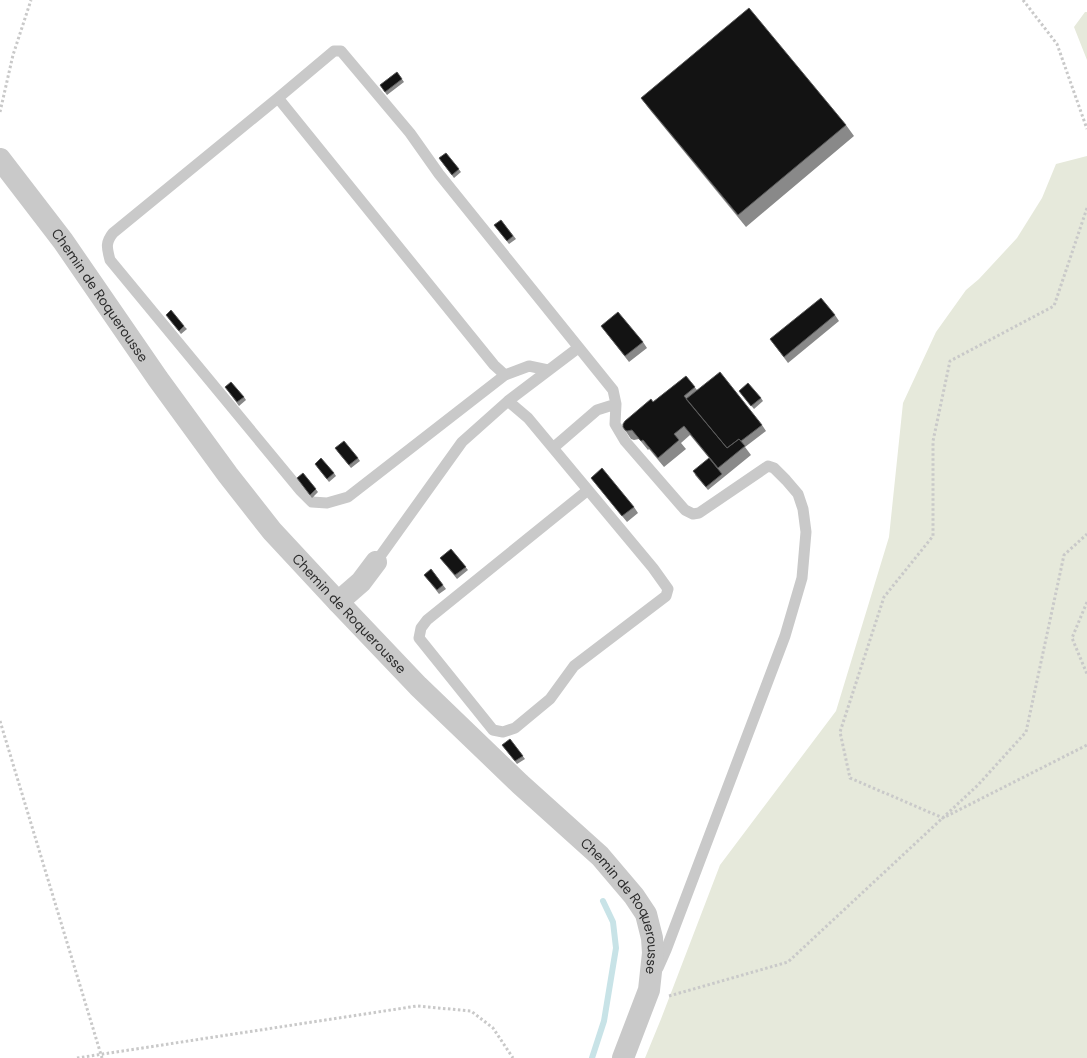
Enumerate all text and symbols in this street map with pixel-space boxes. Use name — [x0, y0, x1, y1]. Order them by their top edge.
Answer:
street label: Chemin de Roquerousse — [48, 225, 153, 365]
street label: Chemin de Roquerousse — [288, 550, 410, 677]
street label: Chemin de Roquerousse — [577, 834, 662, 975]

